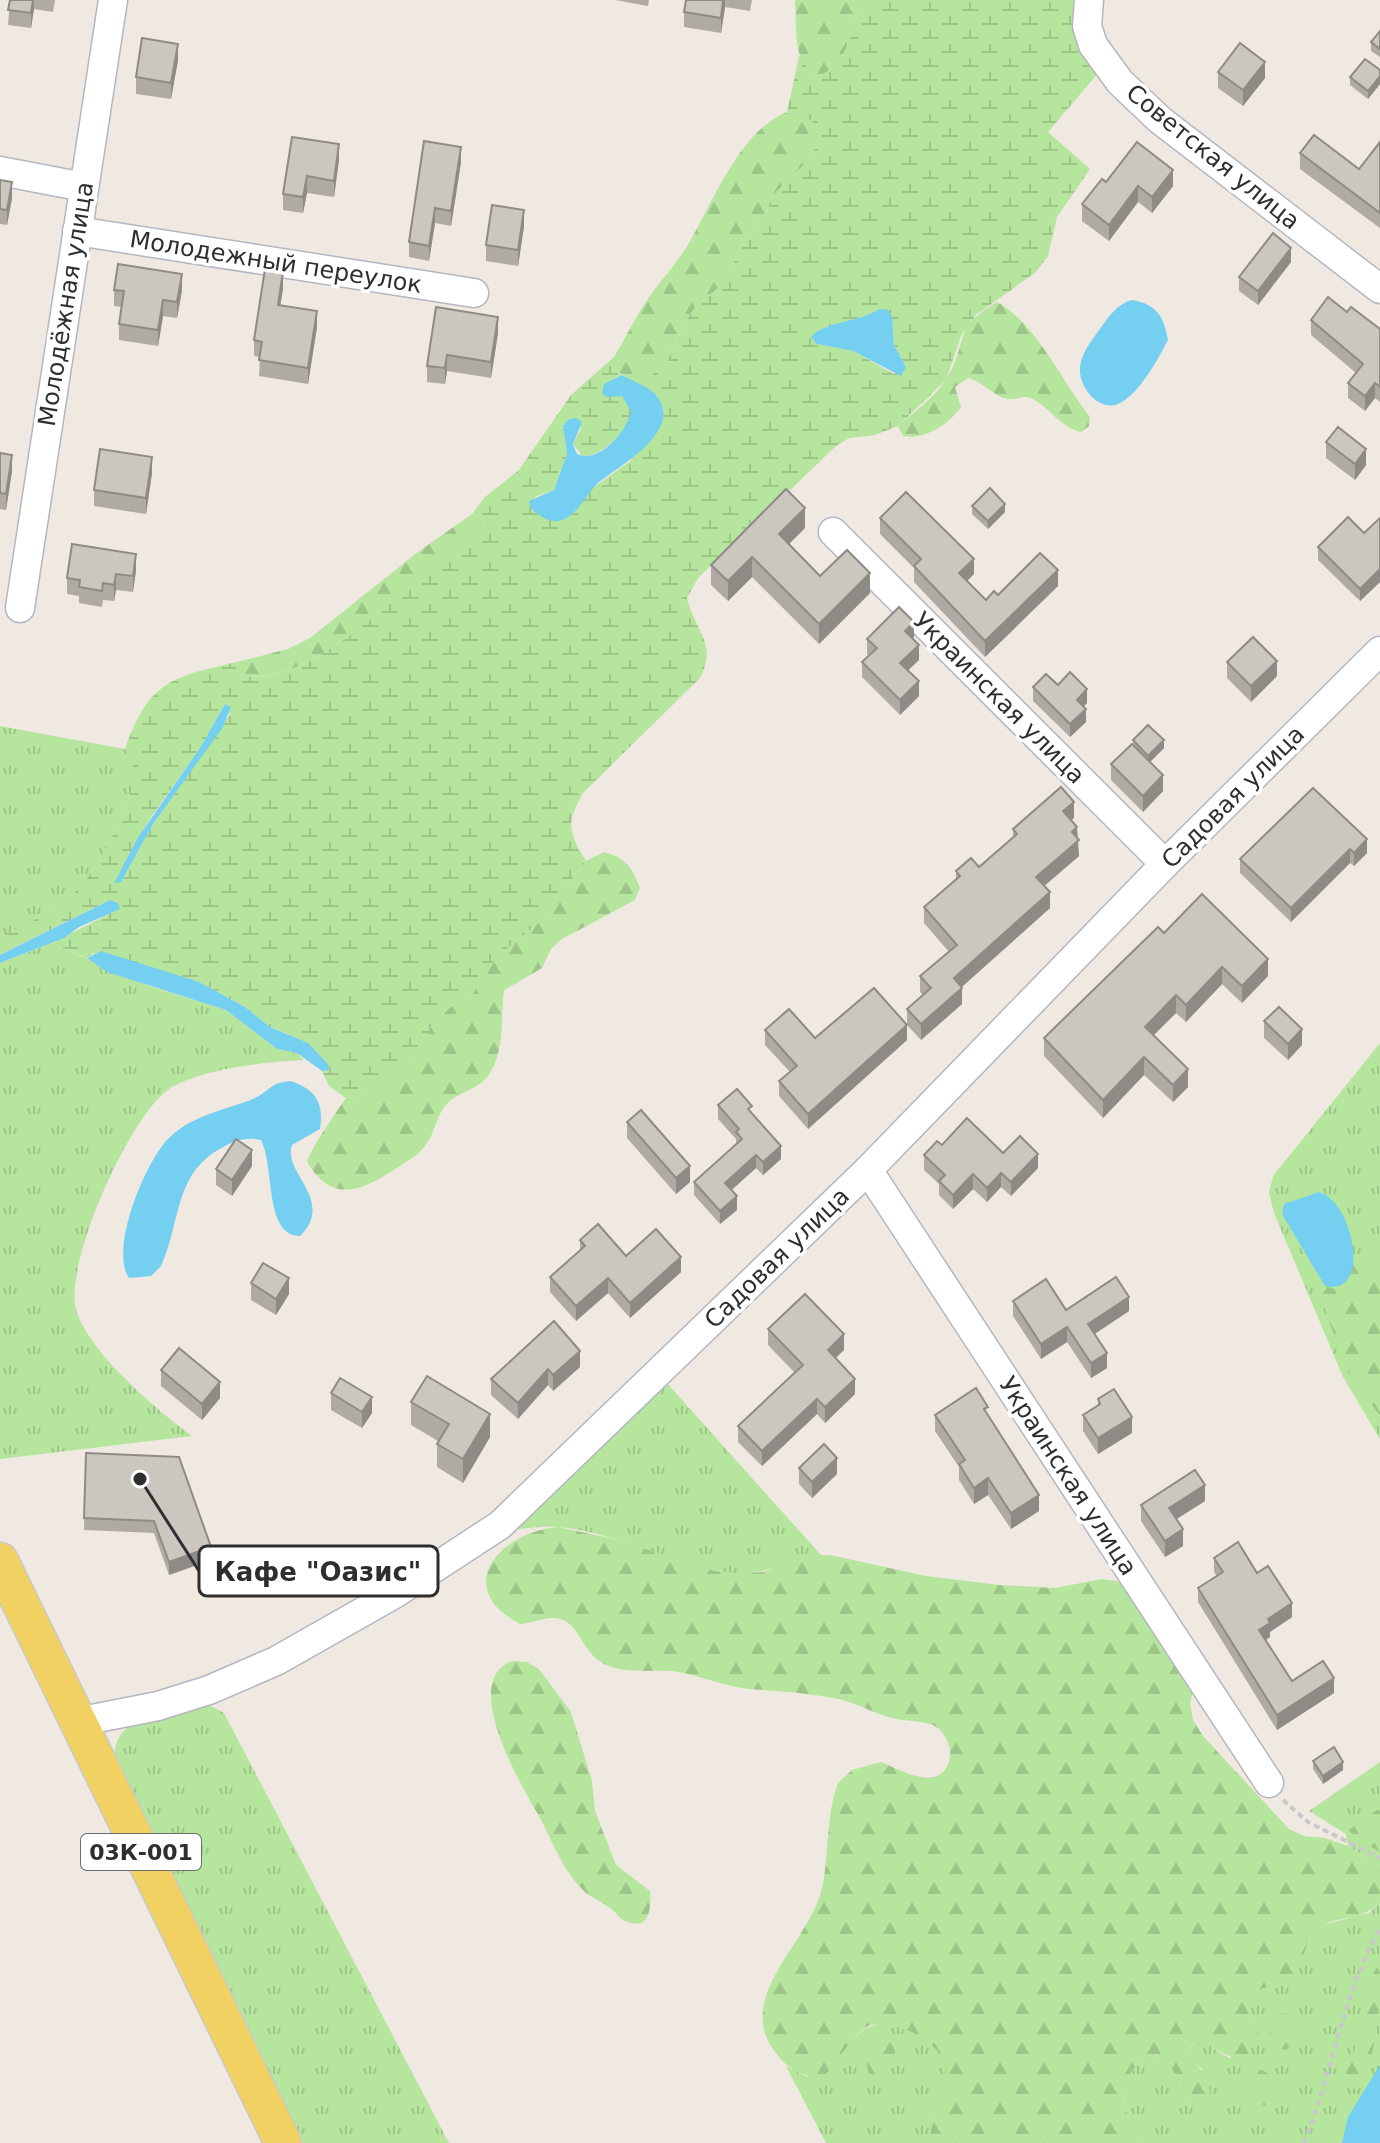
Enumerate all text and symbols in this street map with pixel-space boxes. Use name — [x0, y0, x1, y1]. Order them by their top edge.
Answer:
street label: Советская улица — [1121, 78, 1305, 236]
street label: Молодёжная улица — [33, 180, 99, 428]
street label: Молодежный переулок — [128, 225, 424, 299]
street label: Украинская улица — [907, 606, 1091, 790]
street label: Садовая улица — [1156, 720, 1310, 874]
street label: Садовая улица — [699, 1182, 855, 1334]
street label: Украинская улица — [993, 1372, 1143, 1580]
callout: Кафе "Оазис" — [199, 1546, 438, 1596]
text: Кафе "Оазис" — [215, 1557, 421, 1587]
road number: 03К-001 — [81, 1834, 201, 1870]

